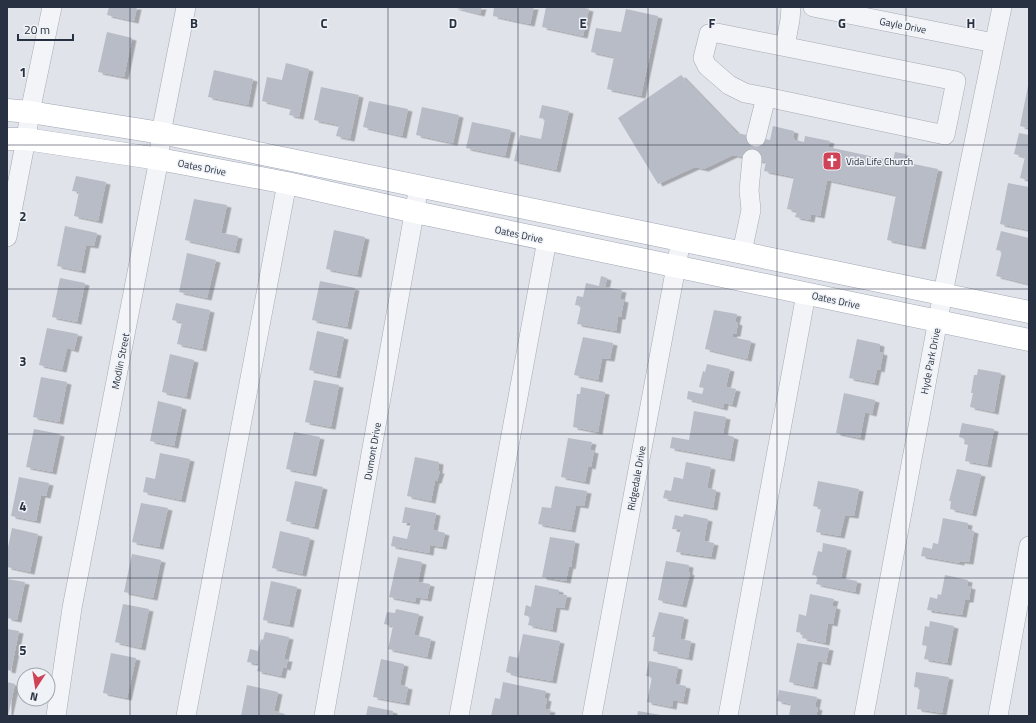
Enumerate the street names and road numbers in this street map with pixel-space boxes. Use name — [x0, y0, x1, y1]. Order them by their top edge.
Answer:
street label: Gayle Drive — [878, 14, 928, 37]
street label: Oates Drive — [176, 155, 227, 180]
street label: Oates Drive — [493, 222, 544, 247]
street label: Oates Drive — [810, 288, 861, 313]
street label: Hyde Park Drive — [917, 327, 944, 396]
street label: Modlin Street — [108, 331, 133, 390]
street label: Dumont Drive — [360, 421, 385, 481]
street label: Ridgedale Drive — [623, 445, 650, 512]

